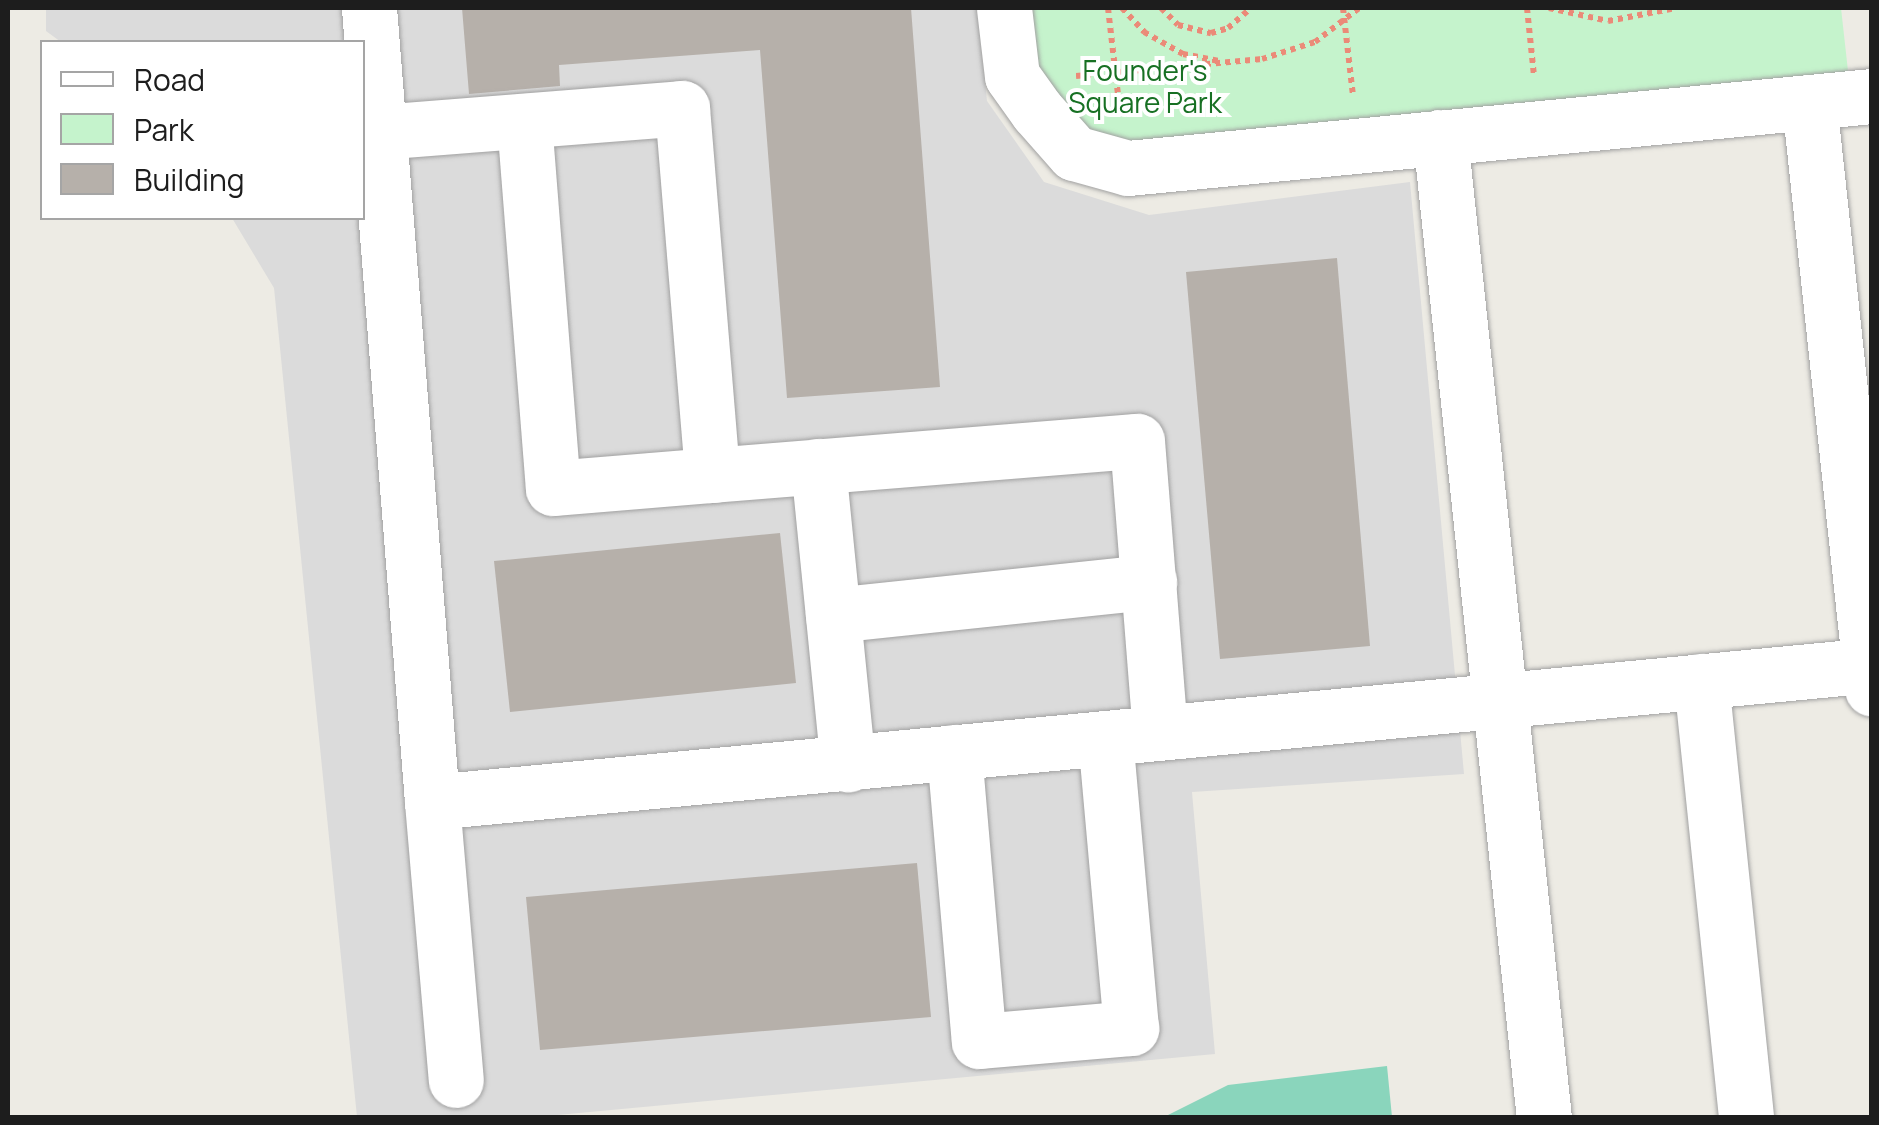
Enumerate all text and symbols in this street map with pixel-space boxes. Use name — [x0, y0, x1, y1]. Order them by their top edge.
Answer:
legend — [40, 40, 365, 220]
park label: Founder's Square Park — [1068, 53, 1222, 119]
text: Road — [134, 59, 205, 100]
text: Park — [134, 109, 194, 150]
text: Building — [134, 159, 245, 200]

